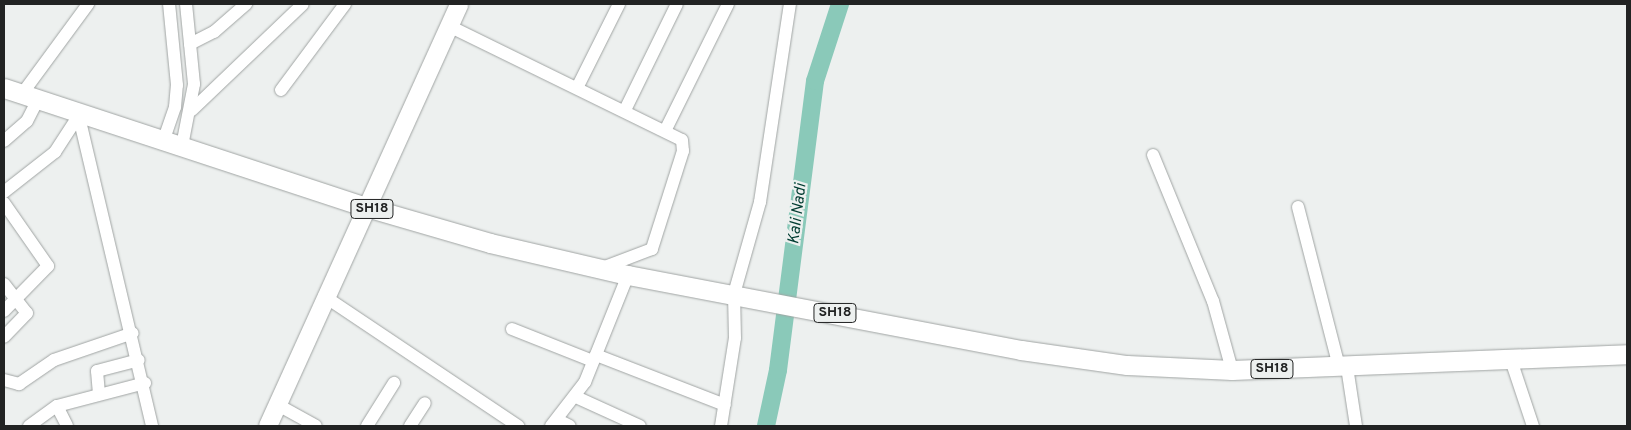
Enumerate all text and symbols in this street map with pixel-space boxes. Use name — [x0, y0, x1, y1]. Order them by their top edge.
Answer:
water label: Kali Nadi — [785, 183, 811, 245]
road number: SH18 — [350, 198, 394, 220]
road number: SH18 — [812, 302, 858, 324]
road number: SH18 — [1250, 358, 1294, 380]

